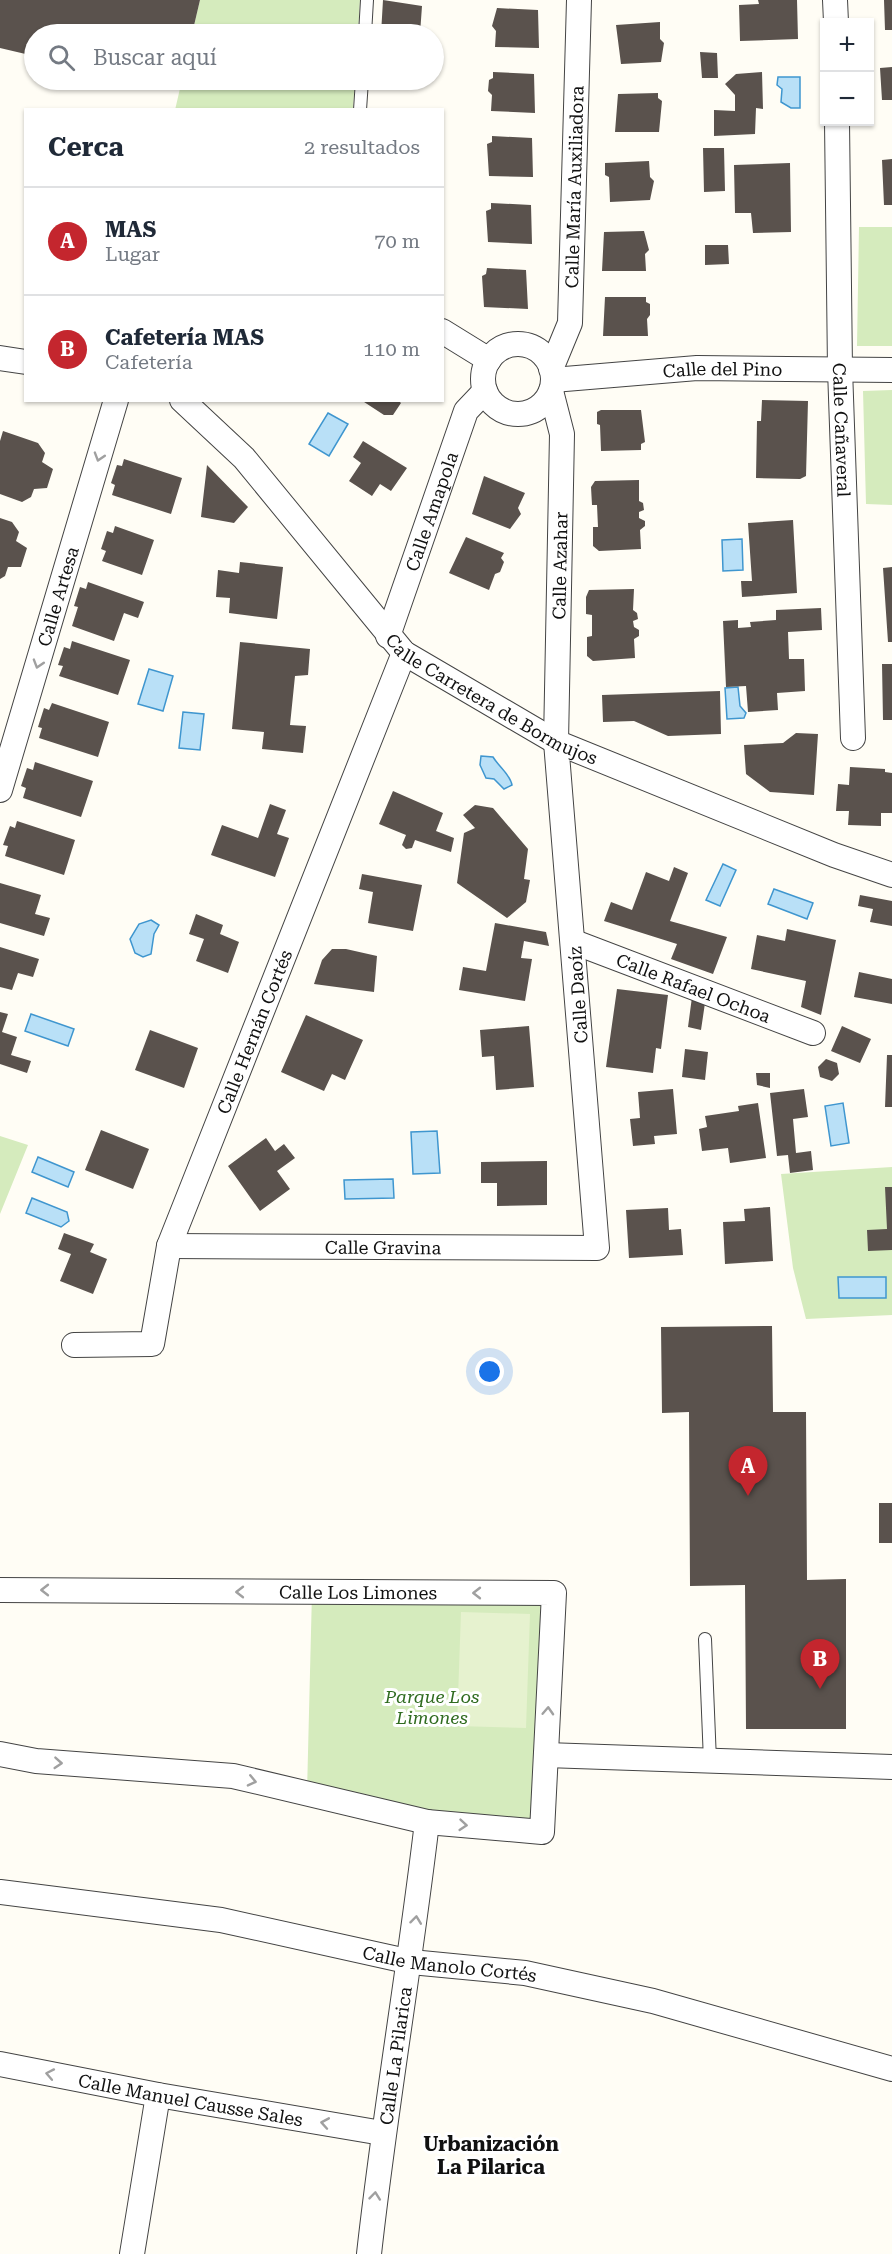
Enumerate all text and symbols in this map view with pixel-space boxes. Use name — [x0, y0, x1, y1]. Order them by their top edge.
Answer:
map controls — [820, 18, 874, 126]
button: + — [820, 18, 874, 72]
search box — [24, 24, 444, 90]
icon: search — [45, 41, 78, 74]
text: Buscar aquí — [93, 45, 217, 70]
button: − — [820, 72, 874, 126]
street label: Calle María Auxiliadora — [560, 85, 587, 289]
text: Cerca — [48, 132, 124, 162]
text: 2 resultados — [304, 135, 420, 159]
text: MAS — [105, 217, 156, 242]
text: A — [60, 229, 75, 253]
text: 70 m — [374, 229, 420, 253]
text: Lugar — [105, 242, 160, 266]
text: Cafetería MAS — [105, 325, 264, 350]
text: B — [60, 337, 75, 361]
text: 110 m — [363, 337, 420, 361]
text: Cafetería — [105, 350, 193, 374]
street label: Calle del Pino — [662, 357, 782, 381]
street label: Calle Cañaveral — [829, 362, 855, 498]
street label: Calle Amapola — [401, 448, 462, 574]
one-way arrow — [94, 451, 106, 462]
street label: Calle Azahar — [548, 511, 571, 620]
street label: Calle Artesa — [33, 544, 82, 649]
street label: Calle Carretera de Bormujos — [382, 629, 601, 768]
one-way arrow — [33, 658, 45, 669]
street label: Calle Daoíz — [564, 945, 592, 1044]
street label: Calle Hernán Cortés — [212, 947, 296, 1117]
street label: Calle Rafael Ochoa — [614, 949, 774, 1026]
street label: Calle Gravina — [325, 1236, 442, 1258]
your location — [475, 1357, 504, 1386]
pin: A — [728, 1446, 768, 1496]
street label: Calle Los Limones — [279, 1581, 437, 1603]
one-way arrow — [40, 1584, 49, 1596]
one-way arrow — [235, 1586, 244, 1598]
one-way arrow — [472, 1587, 481, 1599]
pin: B — [800, 1640, 840, 1689]
park label: Parque Los Limones — [384, 1686, 479, 1728]
one-way arrow — [542, 1706, 555, 1715]
one-way arrow — [53, 1756, 62, 1769]
one-way arrow — [247, 1773, 257, 1786]
one-way arrow — [458, 1818, 467, 1831]
one-way arrow — [409, 1915, 421, 1924]
street label: Calle Manolo Cortés — [361, 1941, 539, 1986]
street label: Calle La Pilarica — [375, 1985, 415, 2126]
one-way arrow — [45, 2068, 55, 2081]
street label: Calle Manuel Causse Sales — [77, 2069, 305, 2130]
one-way arrow — [320, 2118, 329, 2130]
district label: Urbanización La Pilarica — [423, 2132, 559, 2179]
one-way arrow — [368, 2191, 381, 2200]

